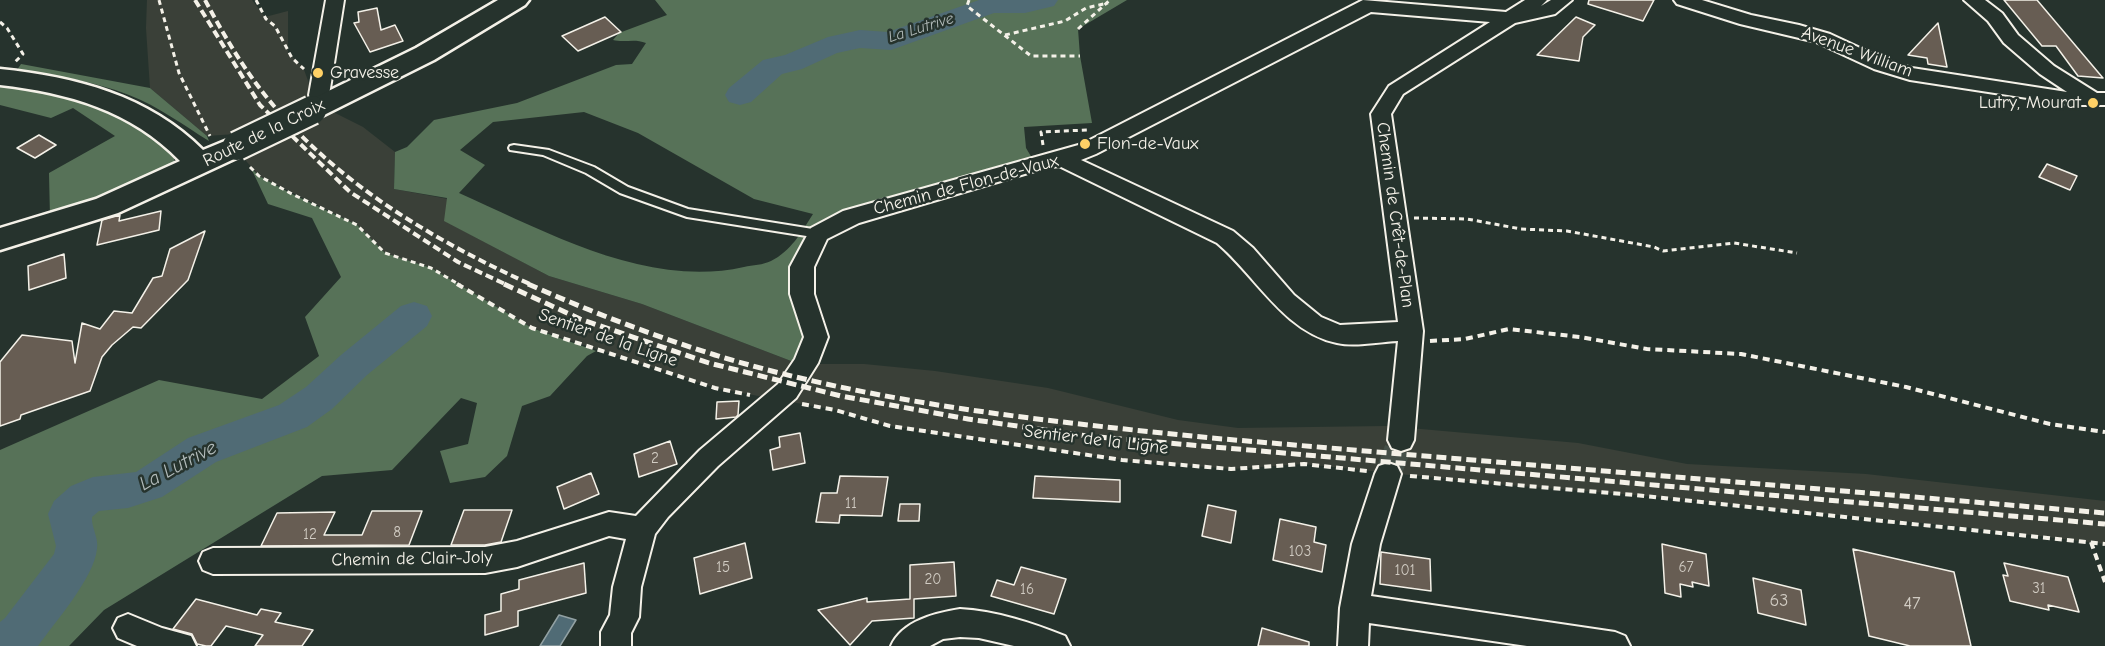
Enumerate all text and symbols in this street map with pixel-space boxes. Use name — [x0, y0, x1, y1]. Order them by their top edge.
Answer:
water label: La Lutrive — [886, 9, 956, 47]
street label: Avenue William — [1798, 22, 1916, 82]
place label: Gravesse — [330, 62, 399, 84]
marker: Gravesse — [311, 66, 325, 80]
place label: Lutry, Mourat — [1979, 92, 2081, 114]
street label: Route de la Croix — [200, 94, 328, 172]
marker: Lutry, Mourat — [2086, 96, 2100, 110]
street label: Chemin de Crêt-de-Plan — [1371, 121, 1419, 309]
place label: Flon-de-Vaux — [1097, 133, 1199, 155]
marker: Flon-de-Vaux — [1078, 137, 1092, 151]
street label: Chemin de Flon-de-Vaux — [871, 150, 1061, 220]
street label: Sentier de la Ligne — [536, 304, 680, 372]
street label: Sentier de la Ligne — [1022, 420, 1170, 460]
water label: La Lutrive — [135, 436, 221, 496]
house number: 2 — [651, 450, 659, 468]
house number: 11 — [845, 495, 857, 513]
house number: 8 — [393, 524, 401, 542]
house number: 12 — [303, 526, 317, 544]
house number: 103 — [1289, 543, 1311, 561]
street label: Chemin de Clair-Joly — [331, 547, 493, 571]
house number: 15 — [716, 559, 730, 577]
house number: 67 — [1678, 559, 1694, 577]
house number: 101 — [1394, 562, 1416, 580]
house number: 20 — [925, 571, 941, 589]
house number: 31 — [2032, 580, 2046, 598]
house number: 16 — [1020, 581, 1034, 599]
house number: 63 — [1770, 590, 1788, 612]
house number: 47 — [1903, 593, 1921, 615]

